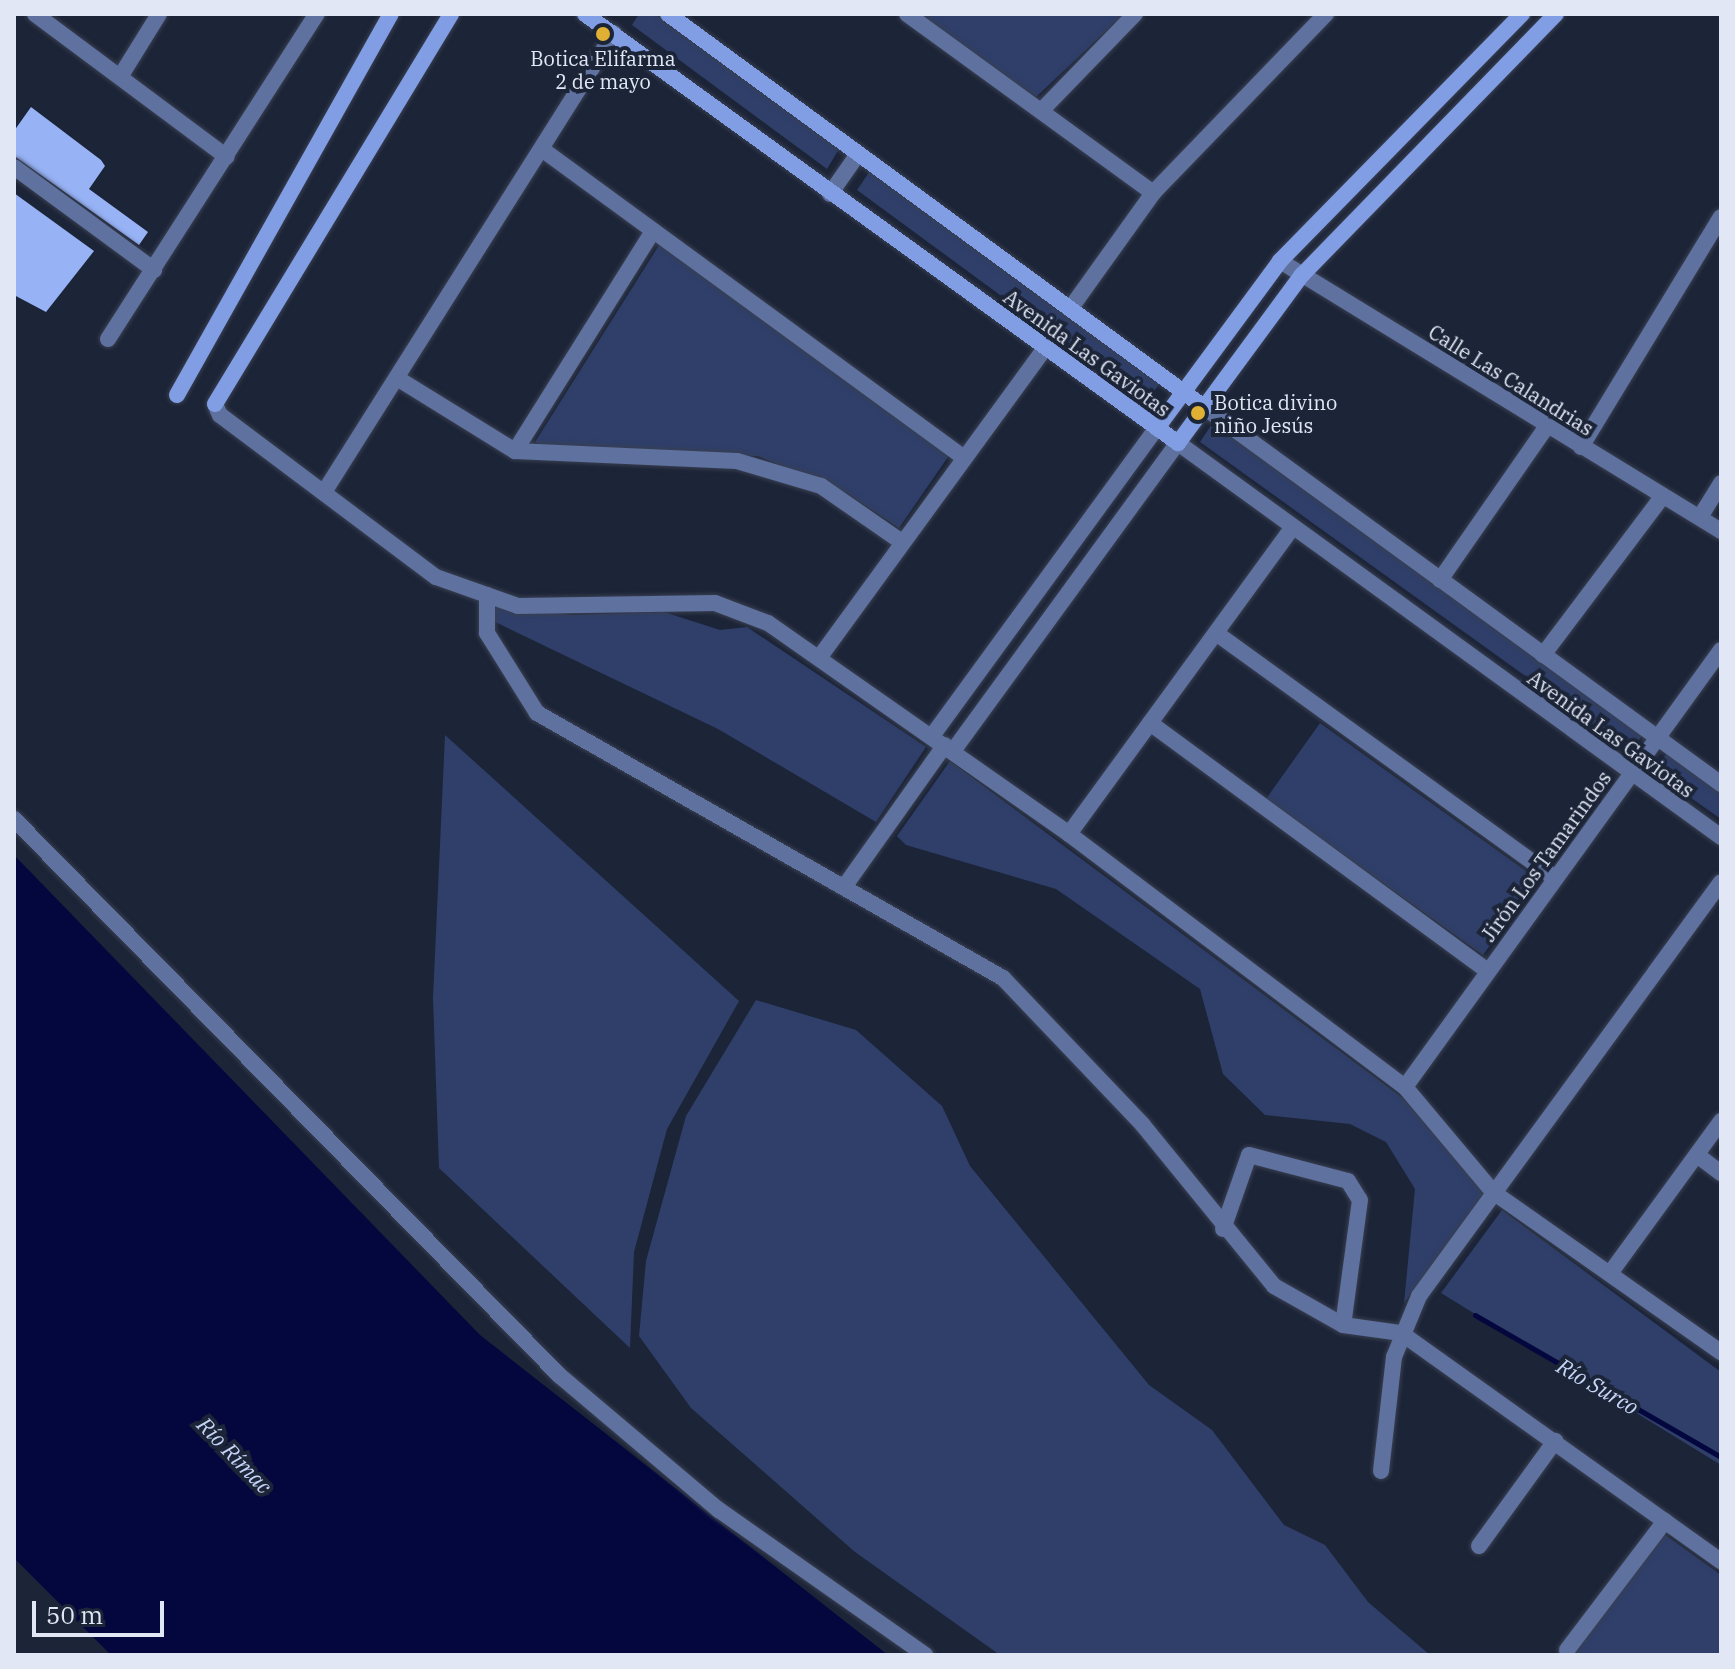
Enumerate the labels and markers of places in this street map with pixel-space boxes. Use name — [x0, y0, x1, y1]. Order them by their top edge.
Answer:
marker: Botica Elifarma 2 de mayo — [594, 25, 612, 43]
place label: Botica Elifarma 2 de mayo — [530, 46, 676, 93]
place label: Botica divino niño Jesús — [1214, 390, 1337, 437]
marker: Botica divino niño Jesús — [1189, 404, 1207, 422]

